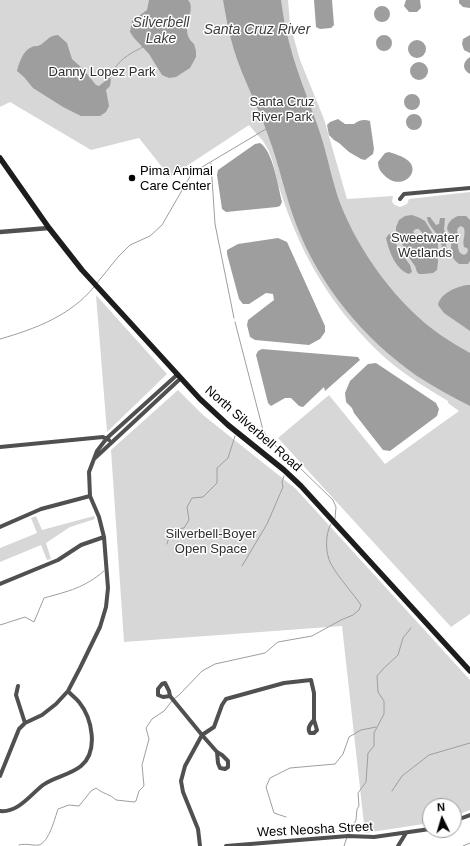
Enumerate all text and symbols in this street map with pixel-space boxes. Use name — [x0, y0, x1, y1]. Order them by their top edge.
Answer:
water label: Silverbell Lake — [133, 15, 189, 48]
water label: Santa Cruz River — [204, 22, 310, 38]
park label: Danny Lopez Park — [49, 64, 155, 80]
park label: Santa Cruz River Park — [249, 94, 315, 125]
place label: Pima Animal Care Center — [140, 163, 213, 194]
marker: Pima Animal Care Center — [127, 173, 137, 183]
park label: Sweetwater Wetlands — [391, 230, 459, 261]
street label: North Silverbell Road — [202, 383, 304, 475]
park label: Silverbell-Boyer Open Space — [165, 526, 257, 557]
north arrow — [422, 798, 462, 838]
text: N — [437, 801, 446, 813]
street label: West Neosha Street — [257, 819, 373, 841]

